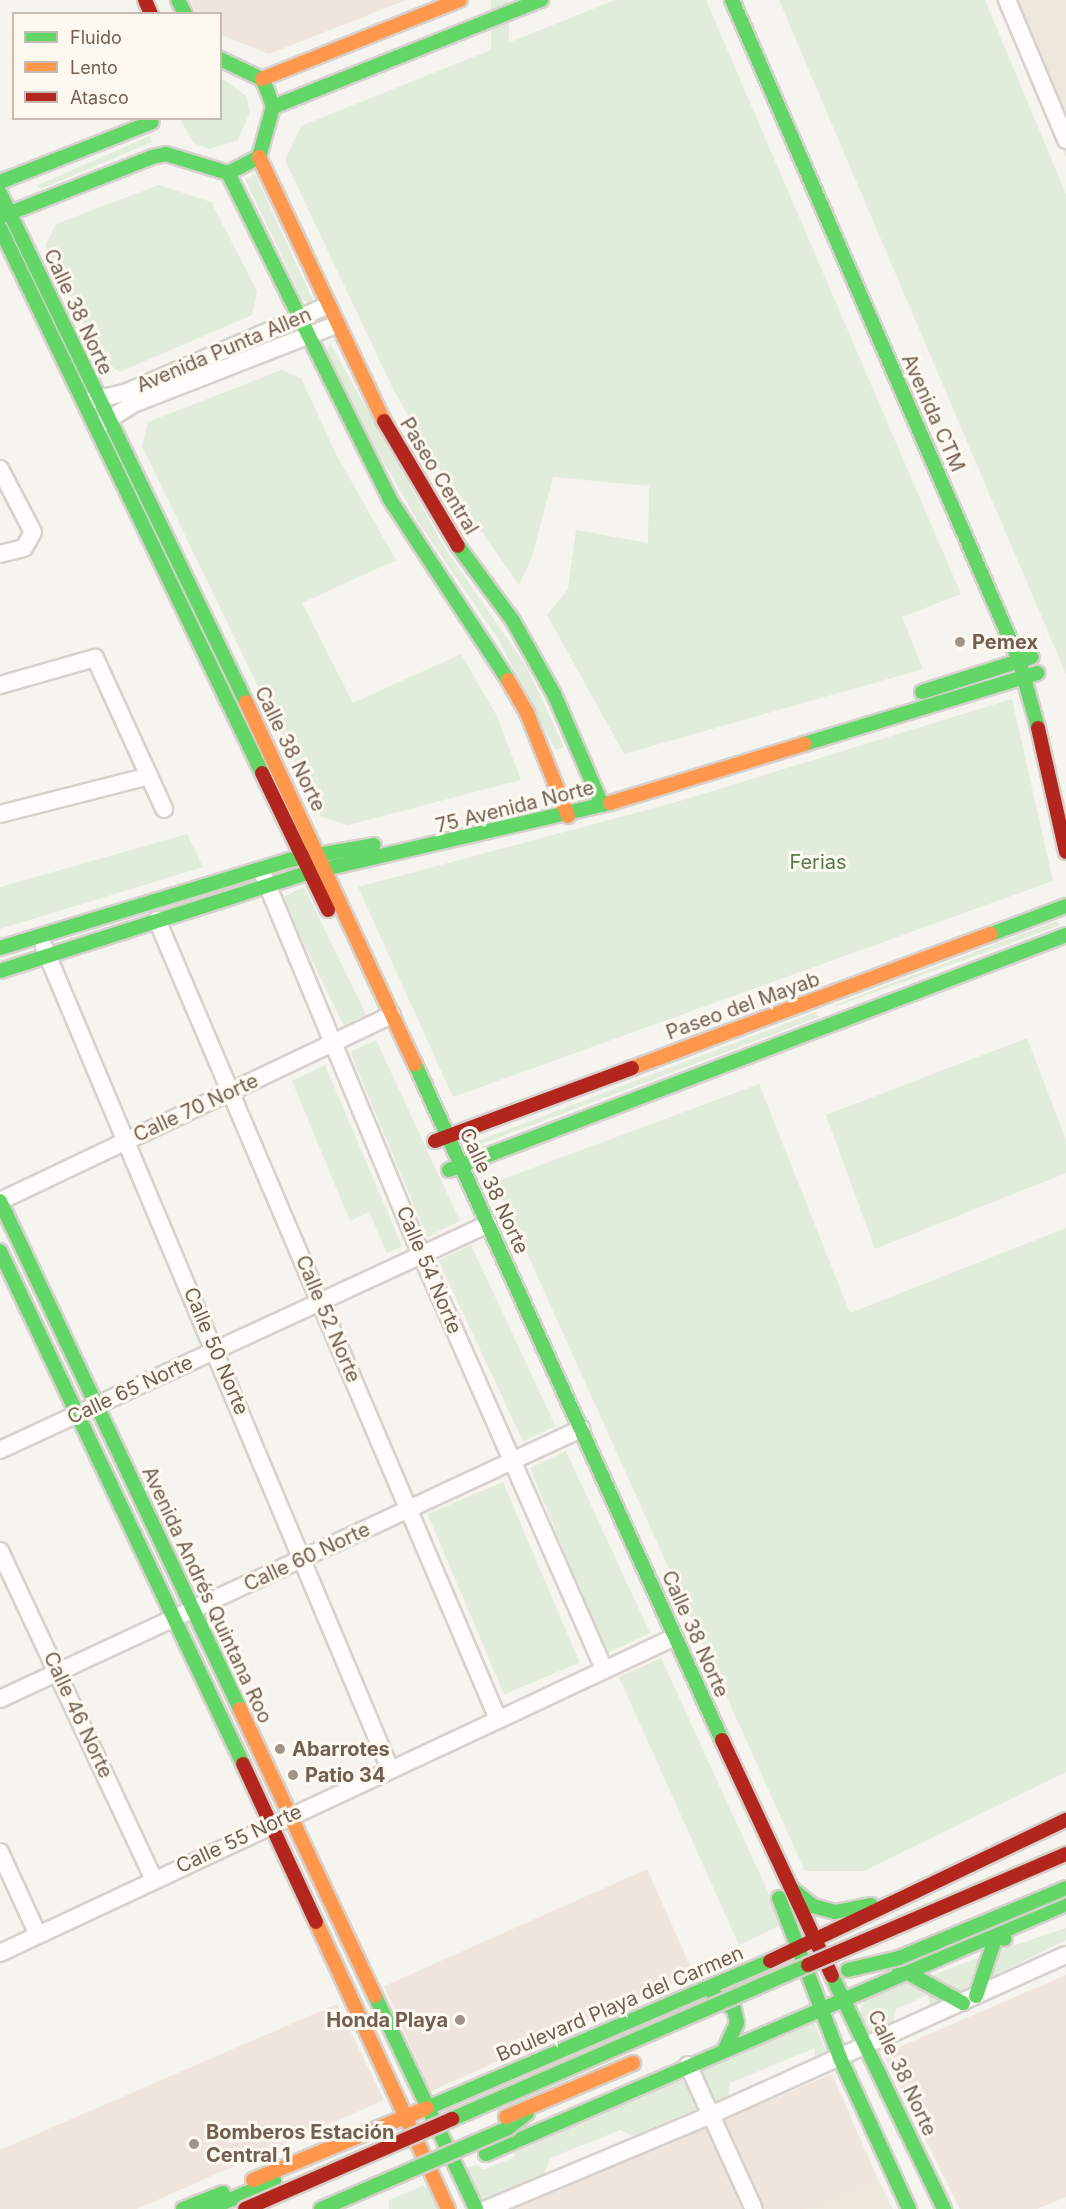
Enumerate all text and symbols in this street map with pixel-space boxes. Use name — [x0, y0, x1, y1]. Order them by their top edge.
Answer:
legend — [12, 12, 222, 120]
text: Fluido — [70, 27, 122, 48]
text: Lento — [70, 57, 118, 78]
text: Atasco — [70, 87, 129, 108]
street label: Calle 38 Norte — [38, 245, 118, 379]
street label: Avenida Punta Allen — [133, 302, 315, 398]
street label: Avenida CTM — [896, 350, 970, 476]
street label: Paseo Central — [395, 413, 483, 539]
place label: Pemex — [972, 630, 1038, 654]
marker: Pemex — [953, 635, 967, 649]
street label: Calle 38 Norte — [249, 683, 331, 815]
street label: 75 Avenida Norte — [433, 776, 597, 838]
park label: Ferias — [789, 850, 847, 874]
street label: Paseo del Mayab — [663, 967, 823, 1045]
street label: Calle 70 Norte — [130, 1069, 262, 1147]
street label: Calle 38 Norte — [454, 1124, 534, 1258]
street label: Calle 54 Norte — [391, 1203, 467, 1337]
street label: Calle 52 Norte — [290, 1252, 366, 1386]
street label: Calle 50 Norte — [178, 1284, 254, 1418]
street label: Calle 65 Norte — [63, 1350, 197, 1430]
street label: Avenida Andrés Quintana Roo — [137, 1463, 277, 1727]
street label: Calle 60 Norte — [240, 1517, 374, 1597]
street label: Calle 38 Norte — [656, 1567, 734, 1701]
street label: Calle 46 Norte — [38, 1648, 118, 1782]
place label: Abarrotes — [292, 1737, 390, 1761]
marker: Abarrotes — [273, 1742, 287, 1756]
place label: Patio 34 — [305, 1763, 385, 1787]
marker: Patio 34 — [286, 1768, 300, 1782]
street label: Calle 55 Norte — [172, 1799, 306, 1879]
street label: Boulevard Playa del Carmen — [493, 1941, 747, 2067]
street label: Calle 38 Norte — [862, 2006, 942, 2140]
place label: Honda Playa — [326, 2008, 448, 2032]
marker: Honda Playa — [453, 2013, 467, 2027]
place label: Bomberos Estación Central 1 — [206, 2120, 394, 2167]
marker: Bomberos Estación Central 1 — [187, 2137, 201, 2151]

